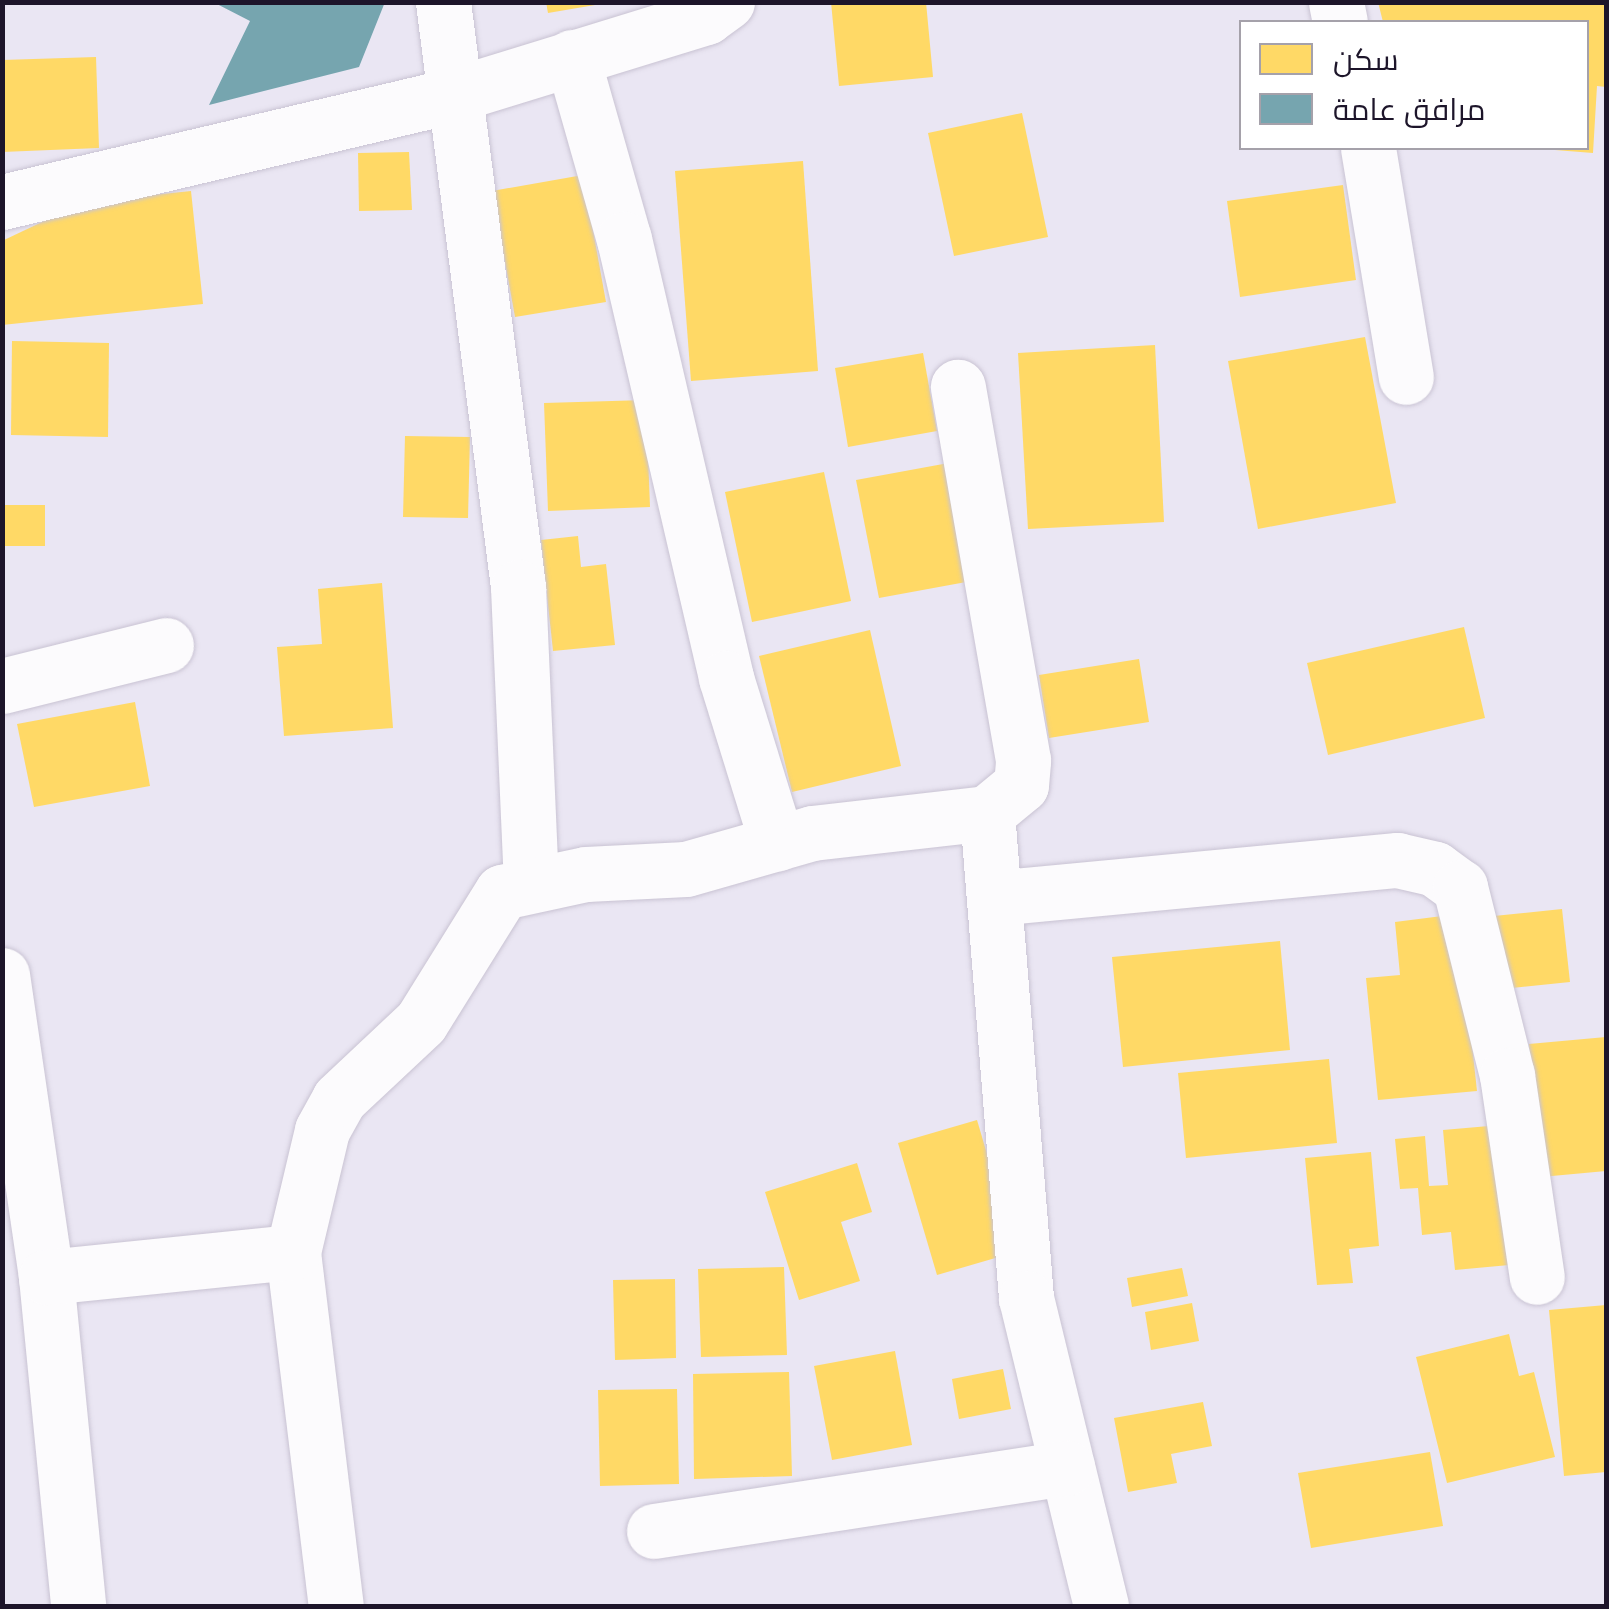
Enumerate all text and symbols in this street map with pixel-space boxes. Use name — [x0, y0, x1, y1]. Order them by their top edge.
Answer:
legend — [1239, 20, 1589, 150]
text: سكن — [1333, 40, 1399, 78]
text: مرافق عامة — [1333, 90, 1486, 128]

